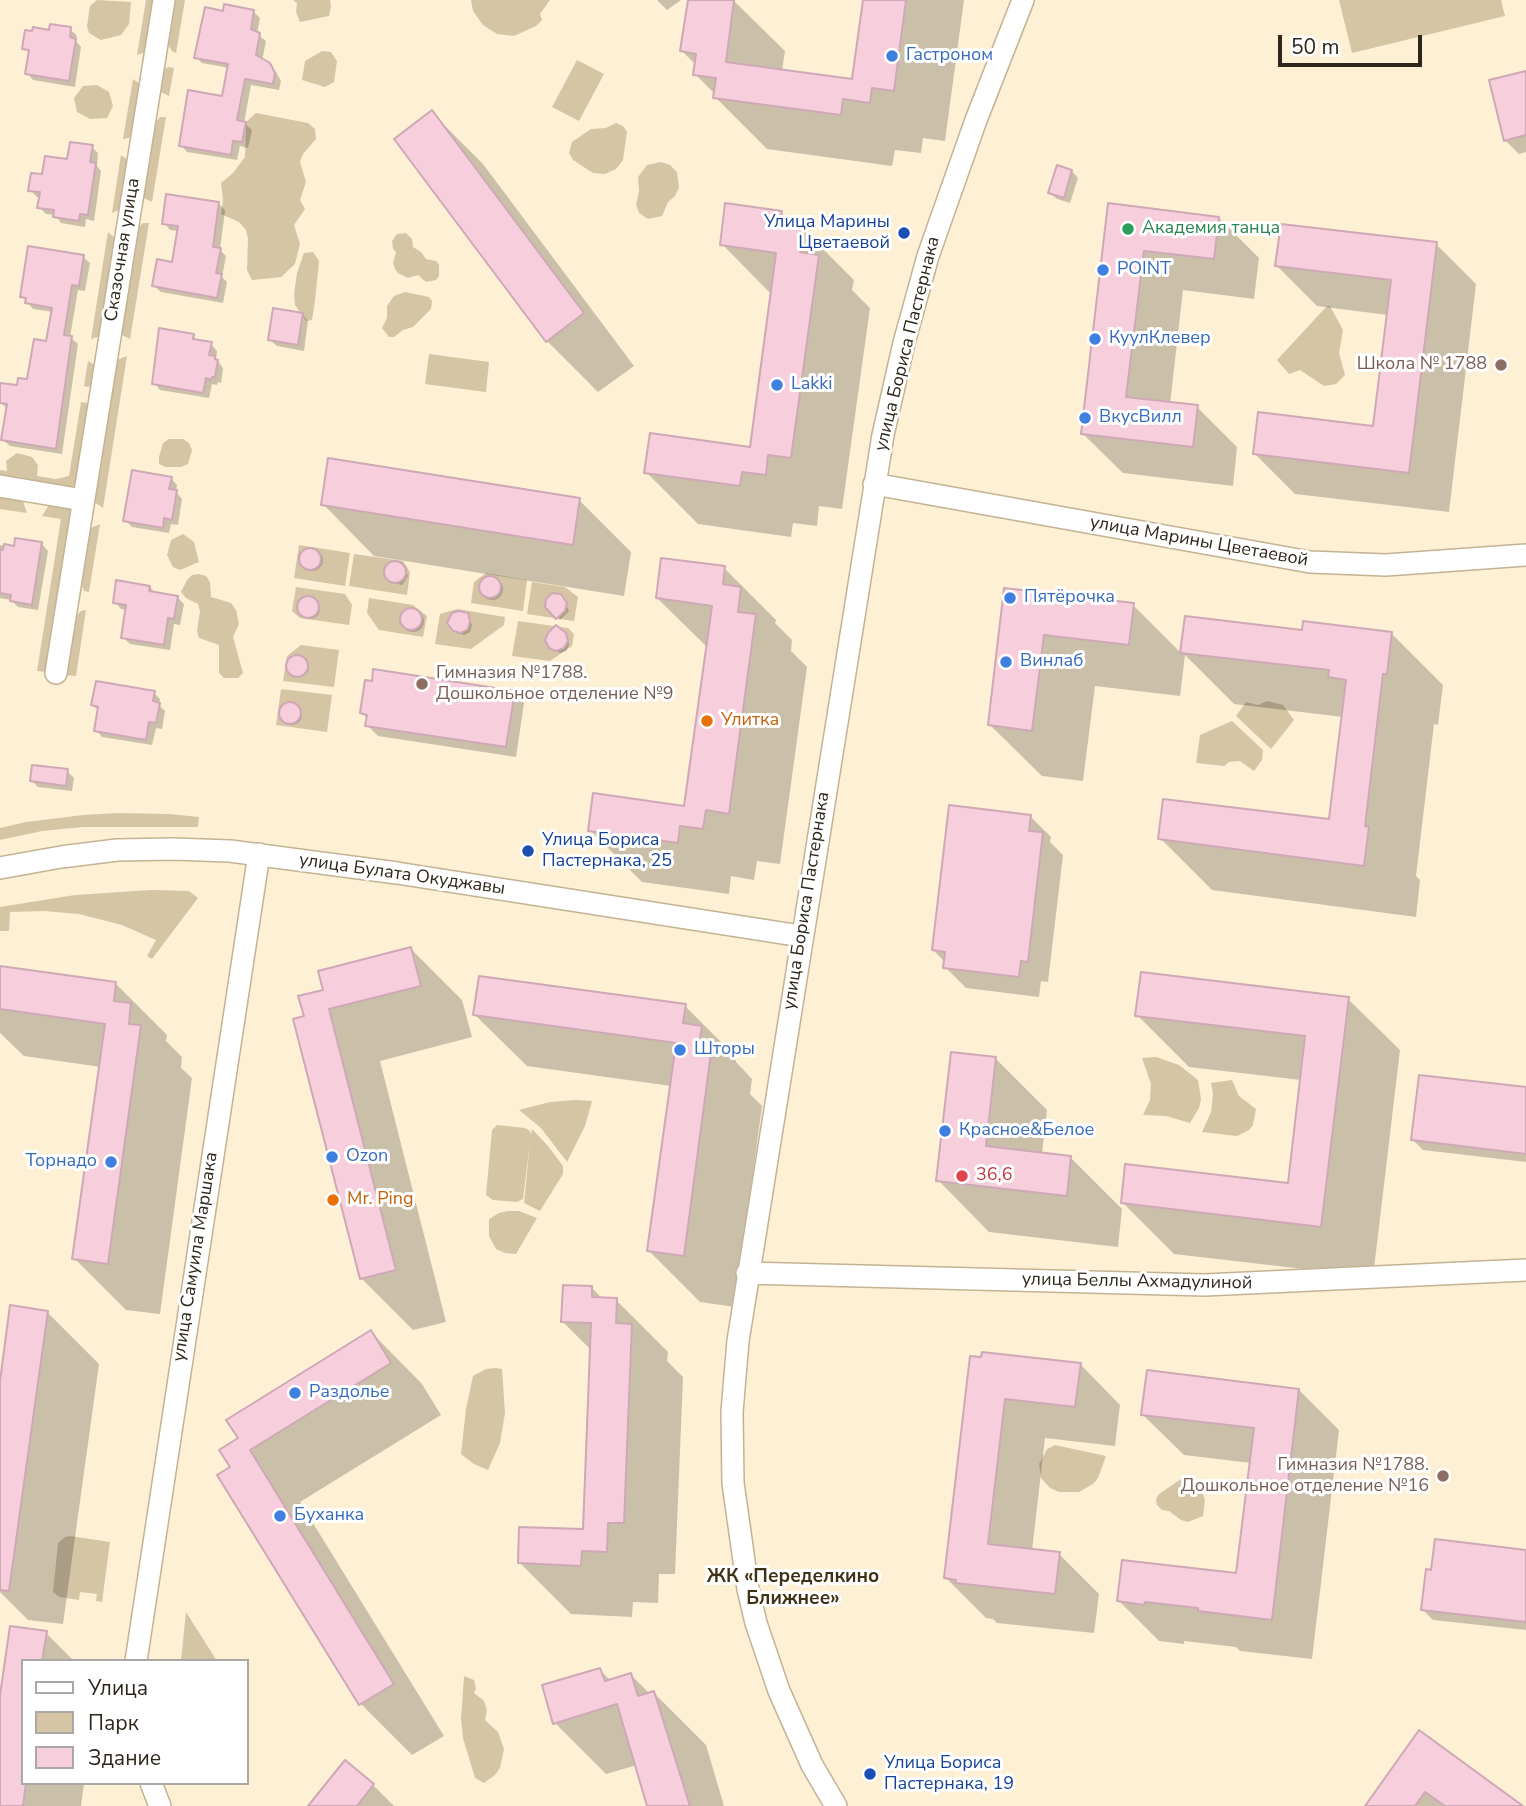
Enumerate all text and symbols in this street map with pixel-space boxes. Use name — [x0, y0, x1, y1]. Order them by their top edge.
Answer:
scale bar — [1281, 21, 1424, 65]
text: 50 m — [1291, 33, 1340, 61]
place label: Гастроном — [906, 45, 993, 67]
marker: Гастроном — [884, 48, 900, 64]
street label: Сказочная улица — [101, 177, 145, 323]
place label: Улица Марины Цветаевой — [764, 212, 890, 255]
place label: Академия танца — [1142, 218, 1280, 240]
marker: Академия танца — [1120, 221, 1136, 237]
marker: Улица Марины Цветаевой — [896, 225, 912, 241]
street label: улица Бориса Пастернака — [871, 234, 945, 454]
place label: POINT — [1117, 259, 1171, 281]
marker: POINT — [1095, 262, 1111, 278]
place label: КуулКлевер — [1109, 328, 1211, 350]
marker: КуулКлевер — [1087, 331, 1103, 347]
place label: Школа № 1788 — [1357, 354, 1487, 376]
marker: Школа № 1788 — [1493, 357, 1509, 373]
place label: Lakki — [791, 374, 832, 396]
marker: Lakki — [769, 377, 785, 393]
place label: ВкусВилл — [1099, 407, 1182, 429]
marker: ВкусВилл — [1077, 410, 1093, 426]
street label: улица Марины Цветаевой — [1088, 512, 1310, 572]
place label: Пятёрочка — [1024, 587, 1115, 609]
marker: Пятёрочка — [1002, 590, 1018, 606]
place label: Винлаб — [1020, 651, 1083, 673]
marker: Винлаб — [998, 654, 1014, 670]
place label: Гимназия №1788. Дошкольное отделение №9 — [436, 663, 673, 706]
marker: Гимназия №1788. Дошкольное отделение №9 — [414, 676, 430, 692]
place label: Улитка — [721, 710, 779, 732]
marker: Улитка — [699, 713, 715, 729]
street label: улица Бориса Пастернака — [779, 790, 835, 1012]
place label: Улица Бориса Пастернака, 25 — [542, 830, 672, 872]
marker: Улица Бориса Пастернака, 25 — [520, 843, 536, 859]
street label: улица Булата Окуджавы — [298, 850, 506, 900]
place label: Шторы — [694, 1039, 755, 1061]
marker: Шторы — [672, 1042, 688, 1058]
place label: Красное&Белое — [959, 1120, 1094, 1142]
marker: Красное&Белое — [937, 1123, 953, 1139]
place label: Ozon — [346, 1146, 388, 1168]
marker: Ozon — [324, 1149, 340, 1165]
place label: Торнадо — [26, 1151, 97, 1173]
street label: улица Самуила Маршака — [169, 1151, 223, 1363]
marker: Торнадо — [103, 1154, 119, 1170]
place label: 36,6 — [976, 1165, 1013, 1187]
marker: 36,6 — [954, 1168, 970, 1184]
place label: Mr. Ping — [347, 1189, 414, 1211]
marker: Mr. Ping — [325, 1192, 341, 1208]
street label: улица Беллы Ахмадулиной — [1022, 1269, 1252, 1295]
place label: Раздолье — [309, 1382, 389, 1404]
marker: Раздолье — [287, 1385, 303, 1401]
place label: Гимназия №1788. Дошкольное отделение №16 — [1181, 1455, 1429, 1498]
marker: Гимназия №1788. Дошкольное отделение №16 — [1435, 1468, 1451, 1484]
place label: Буханка — [294, 1505, 364, 1527]
marker: Буханка — [272, 1508, 288, 1524]
district label: ЖК «Переделкино Ближнее» — [707, 1566, 879, 1610]
legend — [21, 1659, 248, 1785]
text: Улица — [88, 1674, 148, 1702]
text: Парк — [88, 1709, 139, 1737]
text: Здание — [88, 1744, 161, 1772]
place label: Улица Бориса Пастернака, 19 — [884, 1753, 1014, 1796]
marker: Улица Бориса Пастернака, 19 — [862, 1766, 878, 1782]

